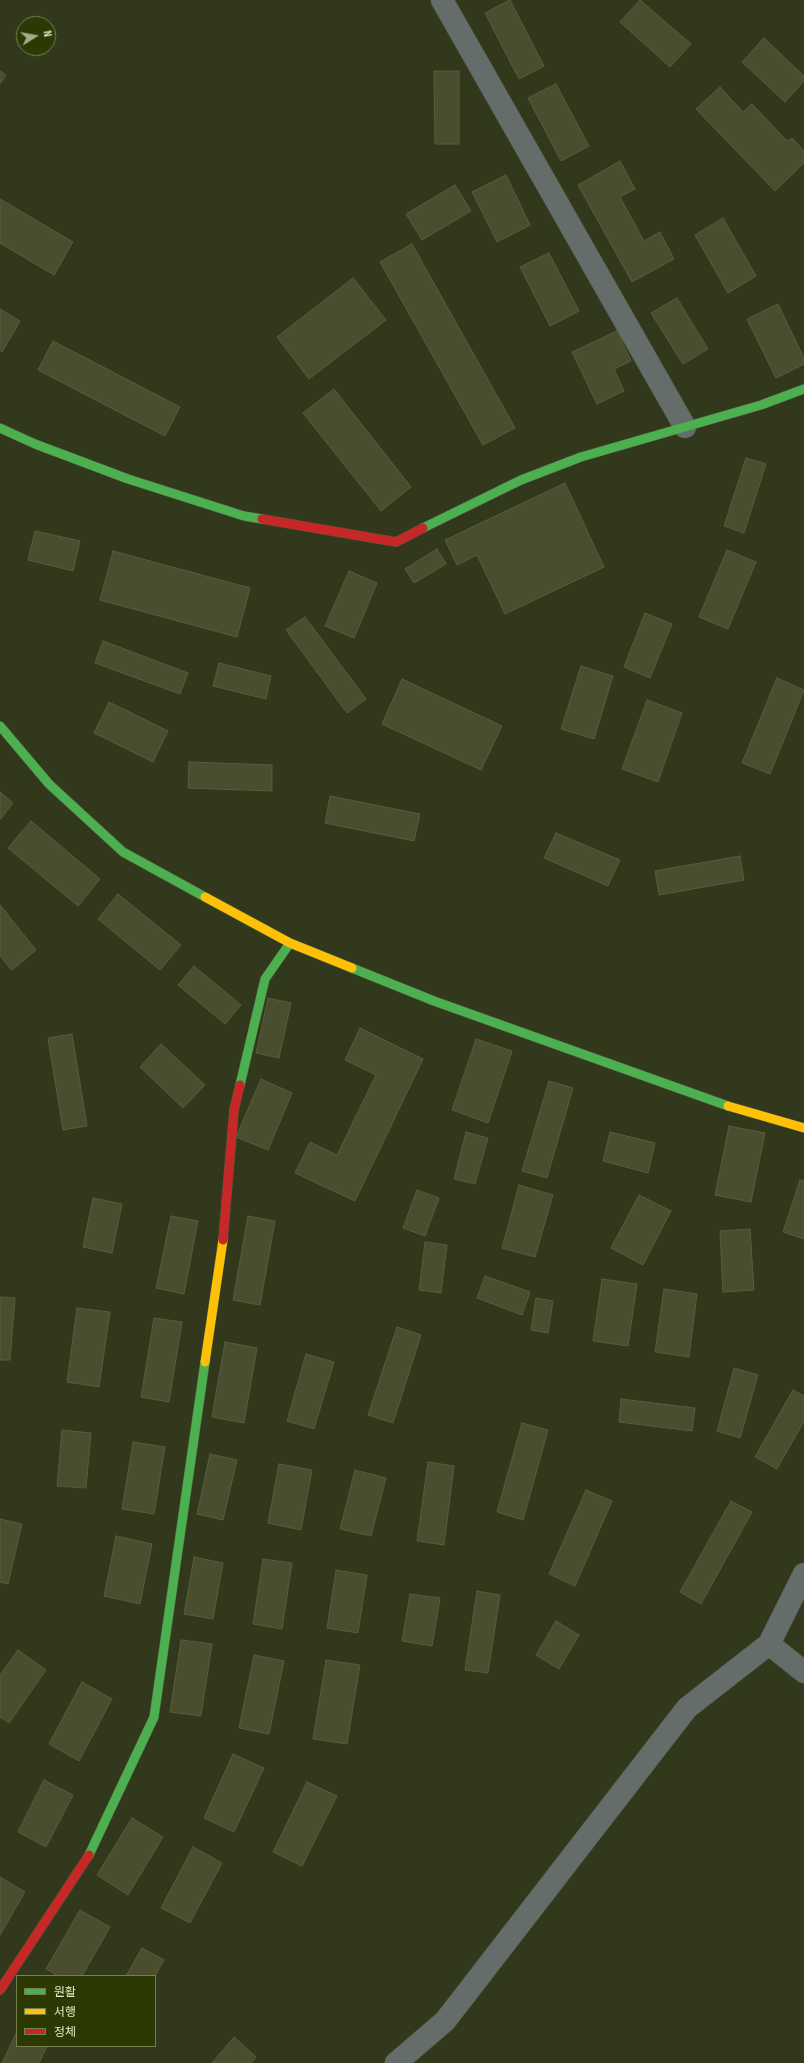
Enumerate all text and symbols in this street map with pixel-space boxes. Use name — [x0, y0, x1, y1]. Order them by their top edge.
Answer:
north arrow — [16, 16, 56, 56]
text: N — [40, 30, 54, 38]
legend — [16, 1975, 156, 2047]
text: 원활 — [54, 1985, 76, 2000]
text: 서행 — [54, 2005, 76, 2020]
text: 정체 — [54, 2025, 76, 2040]

